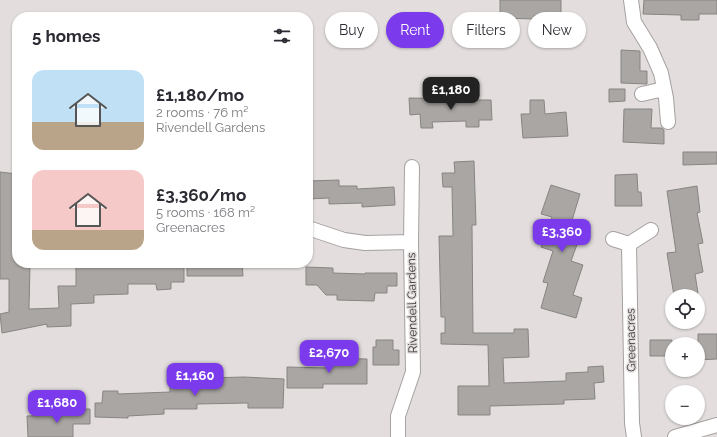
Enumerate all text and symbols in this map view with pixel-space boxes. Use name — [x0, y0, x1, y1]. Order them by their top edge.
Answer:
chip: Buy — [325, 12, 378, 48]
chip: Rent — [386, 12, 444, 48]
chip: Filters — [452, 12, 520, 48]
chip: New — [528, 12, 586, 48]
icon: filters — [271, 25, 293, 47]
text: 5 homes — [32, 26, 100, 46]
pin: £1,180 — [418, 77, 484, 111]
text: £1,180 — [432, 82, 470, 97]
text: £1,180/mo — [156, 85, 244, 105]
icon: home — [64, 86, 112, 134]
text: 2 rooms · 76 m² — [156, 105, 248, 120]
text: Rivendell Gardens — [156, 120, 265, 135]
text: £3,360/mo — [156, 185, 246, 205]
icon: home — [64, 186, 112, 234]
text: 5 rooms · 168 m² — [156, 205, 255, 220]
pin: £3,360 — [529, 219, 595, 253]
text: Greenacres — [156, 220, 225, 235]
text: £3,360 — [542, 224, 582, 239]
street label: Rivendell Gardens — [404, 252, 420, 354]
map controls — [665, 289, 705, 425]
button: locate — [665, 289, 705, 329]
street label: Greenacres — [623, 308, 639, 372]
button: + — [665, 337, 705, 377]
pin: £2,670 — [296, 340, 362, 374]
text: £2,670 — [309, 345, 349, 360]
pin: £1,160 — [162, 363, 228, 397]
text: £1,160 — [176, 368, 214, 383]
button: − — [665, 385, 705, 425]
pin: £1,680 — [24, 390, 90, 424]
text: £1,680 — [37, 395, 77, 410]

